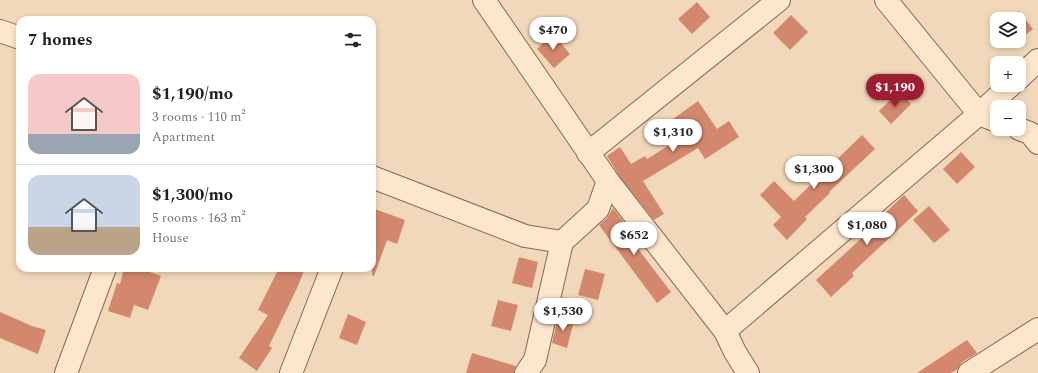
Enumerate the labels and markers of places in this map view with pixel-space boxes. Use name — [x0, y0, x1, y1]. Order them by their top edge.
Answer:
pin: $470 — [529, 17, 577, 51]
pin: $1,190 — [862, 74, 928, 108]
pin: $1,310 — [640, 119, 706, 153]
pin: $1,300 — [781, 156, 847, 190]
pin: $1,080 — [834, 212, 900, 246]
pin: $652 — [610, 222, 658, 256]
pin: $1,530 — [530, 298, 596, 332]

